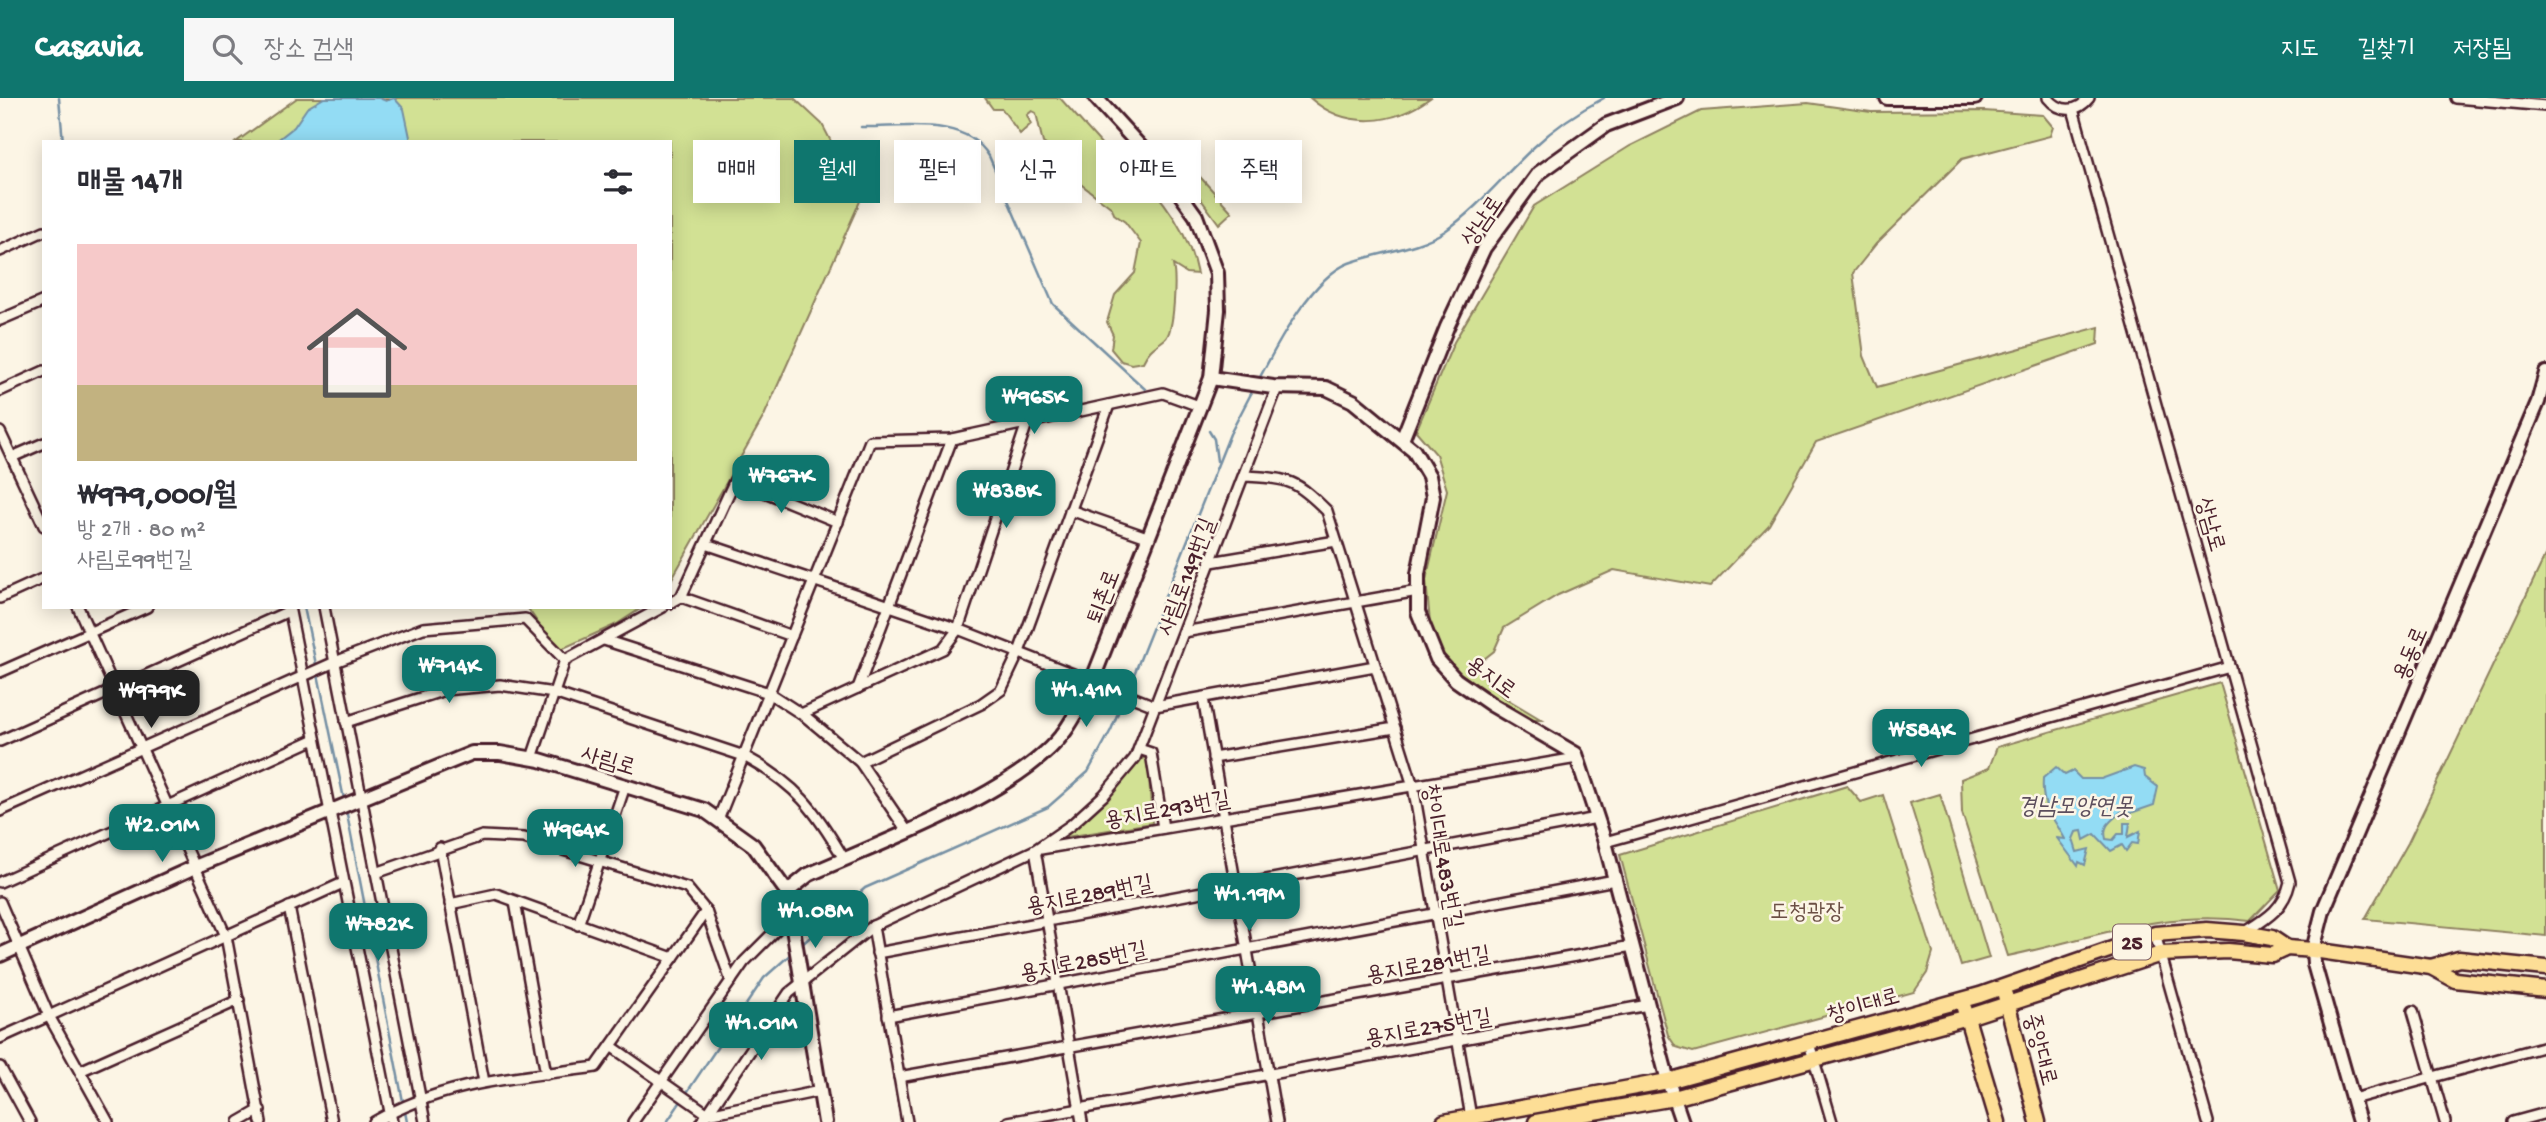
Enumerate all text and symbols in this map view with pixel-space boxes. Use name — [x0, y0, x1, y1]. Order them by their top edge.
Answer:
search box — [184, 18, 674, 81]
text: Casavia — [35, 30, 142, 68]
icon: search — [208, 30, 246, 68]
text: 장소 검색 — [264, 36, 354, 67]
text: 지도 — [2281, 36, 2319, 65]
text: 길찾기 — [2357, 36, 2415, 65]
text: 저장됨 — [2453, 36, 2511, 65]
chip: 매매 — [693, 140, 780, 203]
chip: 월세 — [794, 140, 880, 203]
chip: 필터 — [894, 140, 981, 203]
chip: 신규 — [995, 140, 1082, 203]
chip: 아파트 — [1096, 140, 1201, 203]
chip: 주택 — [1215, 140, 1302, 203]
icon: filters — [599, 163, 637, 201]
text: 매물 14개 — [77, 167, 183, 202]
street label: 상남로 — [1457, 191, 1511, 253]
icon: home — [294, 290, 420, 416]
pin: ₩965K — [985, 376, 1083, 436]
text: ₩965K — [1001, 385, 1067, 412]
pin: ₩767K — [732, 456, 830, 515]
text: ₩767K — [748, 464, 814, 491]
pin: ₩838K — [957, 470, 1055, 530]
text: ₩838K — [973, 479, 1039, 506]
text: ₩979,000/월 — [77, 480, 237, 515]
street label: 상남로 — [2188, 495, 2229, 555]
street label: 사림로149번길 — [1153, 514, 1223, 640]
text: 방 2개 · 80 m² — [77, 518, 205, 545]
text: 사림로99번길 — [77, 548, 193, 575]
street label: 퇴촌로 — [1083, 566, 1128, 628]
street label: 용동로 — [2389, 624, 2435, 685]
pin: ₩714K — [400, 646, 498, 705]
street label: 용지로 — [1460, 652, 1520, 706]
text: ₩714K — [418, 654, 480, 681]
pin: ₩979K — [102, 670, 200, 730]
pin: ₩1.41M — [1029, 670, 1143, 729]
text: ₩1.41M — [1051, 678, 1121, 705]
text: ₩979K — [119, 679, 183, 706]
pin: ₩584K — [1872, 710, 1970, 769]
text: ₩584K — [1888, 718, 1954, 745]
street label: 사림로 — [577, 741, 638, 783]
street label: 창이대로483번길 — [1415, 782, 1467, 931]
street label: 용지로293번길 — [1103, 787, 1233, 836]
water label: 경남모양연못 — [2017, 794, 2134, 823]
pin: ₩2.01M — [105, 804, 219, 864]
pin: ₩964K — [526, 810, 624, 869]
text: ₩2.01M — [125, 813, 199, 840]
text: ₩964K — [543, 818, 607, 845]
street label: 용지로289번길 — [1024, 871, 1155, 922]
pin: ₩1.19M — [1192, 874, 1306, 933]
text: ₩1.19M — [1214, 882, 1284, 909]
pin: ₩1.08M — [758, 890, 872, 950]
text: ₩1.08M — [777, 899, 853, 926]
park label: 도청광장 — [1770, 900, 1844, 927]
pin: ₩782K — [329, 904, 427, 963]
text: ₩782K — [345, 912, 411, 939]
road number: 25 — [2113, 924, 2151, 960]
street label: 용지로285번길 — [1018, 938, 1149, 989]
street label: 용지로281번길 — [1364, 942, 1493, 991]
pin: ₩1.48M — [1211, 967, 1325, 1026]
text: ₩1.48M — [1231, 975, 1305, 1002]
street label: 창이대로 — [1825, 984, 1903, 1031]
pin: ₩1.01M — [704, 1002, 818, 1062]
street label: 용지로275번길 — [1363, 1005, 1494, 1054]
text: ₩1.01M — [725, 1011, 797, 1038]
street label: 중앙대로 — [2016, 1011, 2061, 1089]

